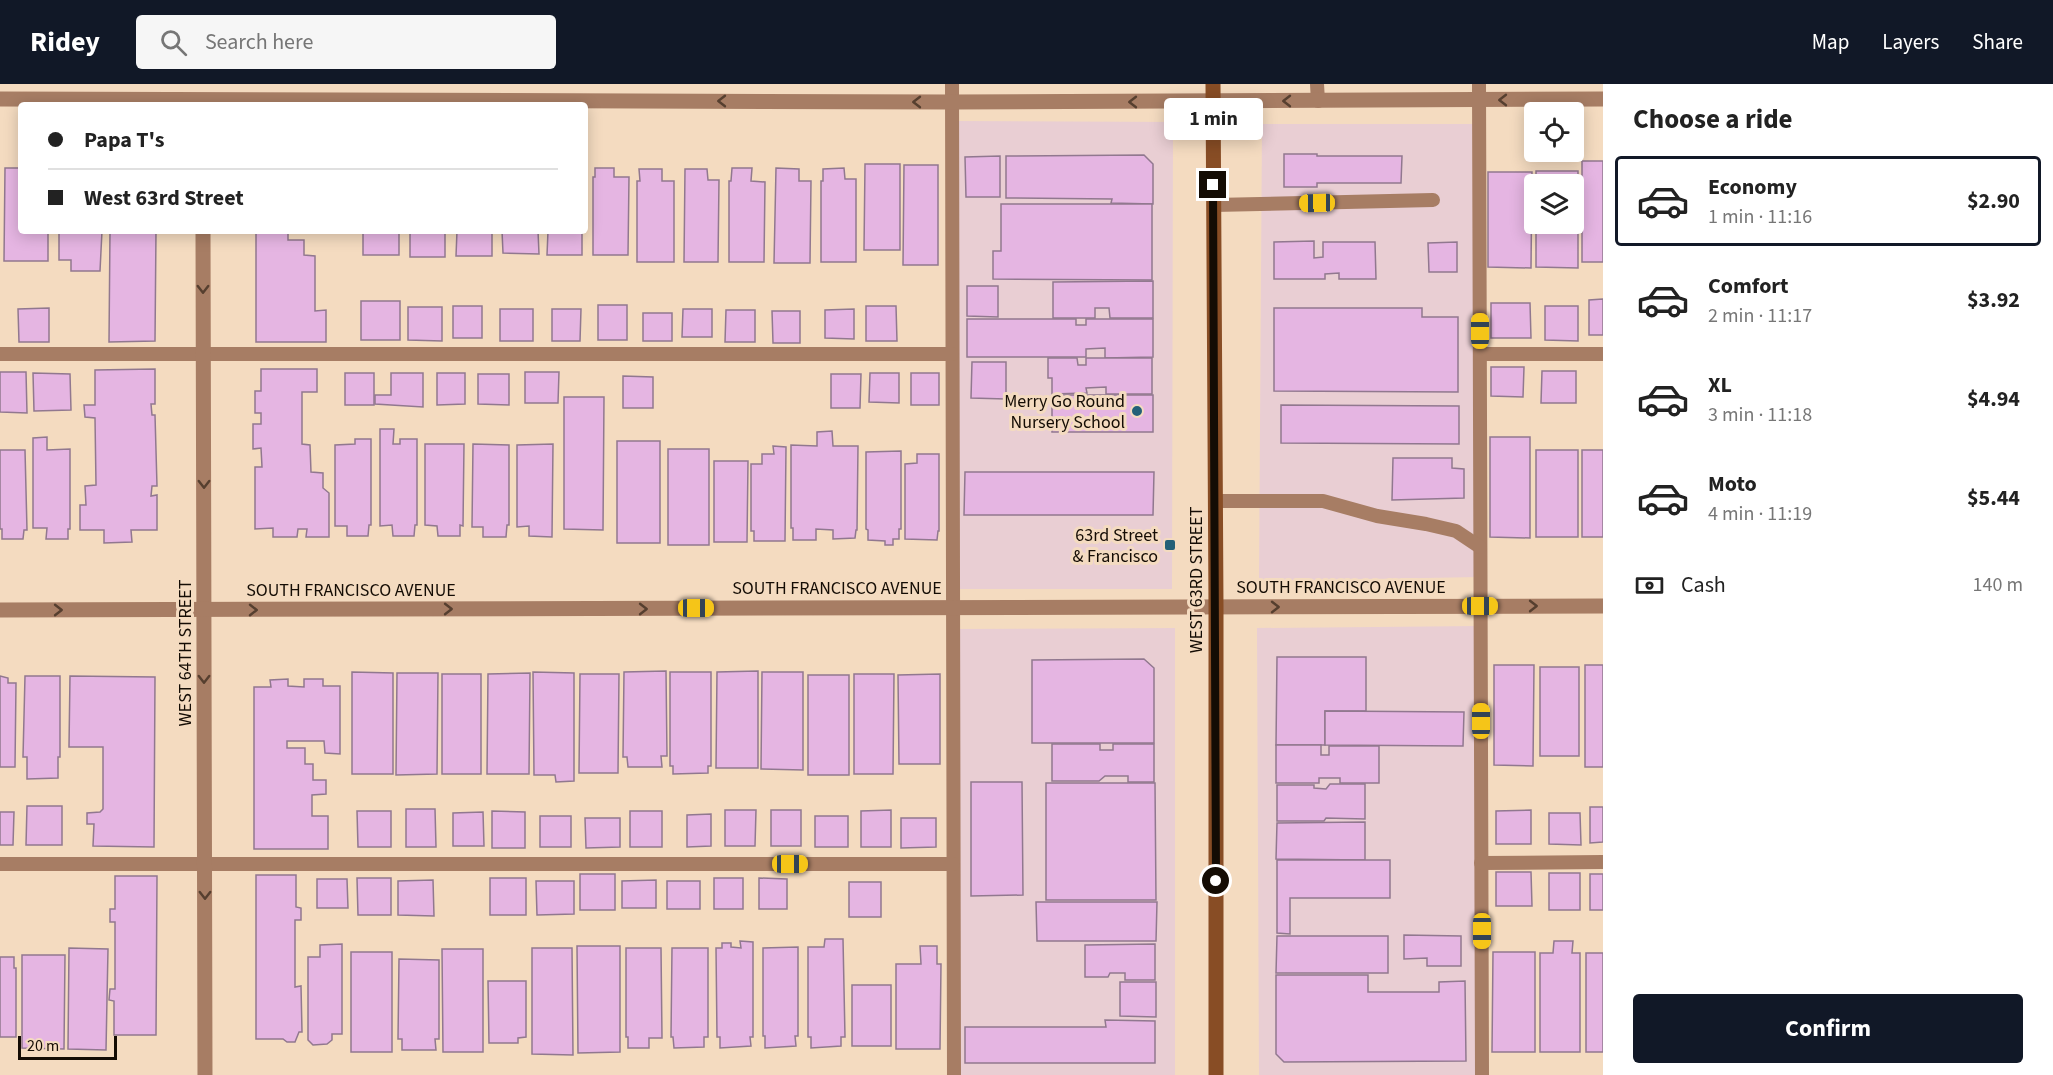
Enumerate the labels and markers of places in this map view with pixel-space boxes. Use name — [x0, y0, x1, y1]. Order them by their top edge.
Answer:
place label: Merry Go Round Nursery School — [1004, 389, 1125, 435]
marker: Merry Go Round Nursery School — [1130, 404, 1144, 418]
place label: 63rd Street & Francisco — [1072, 523, 1158, 569]
marker: 63rd Street & Francisco — [1163, 538, 1177, 552]

